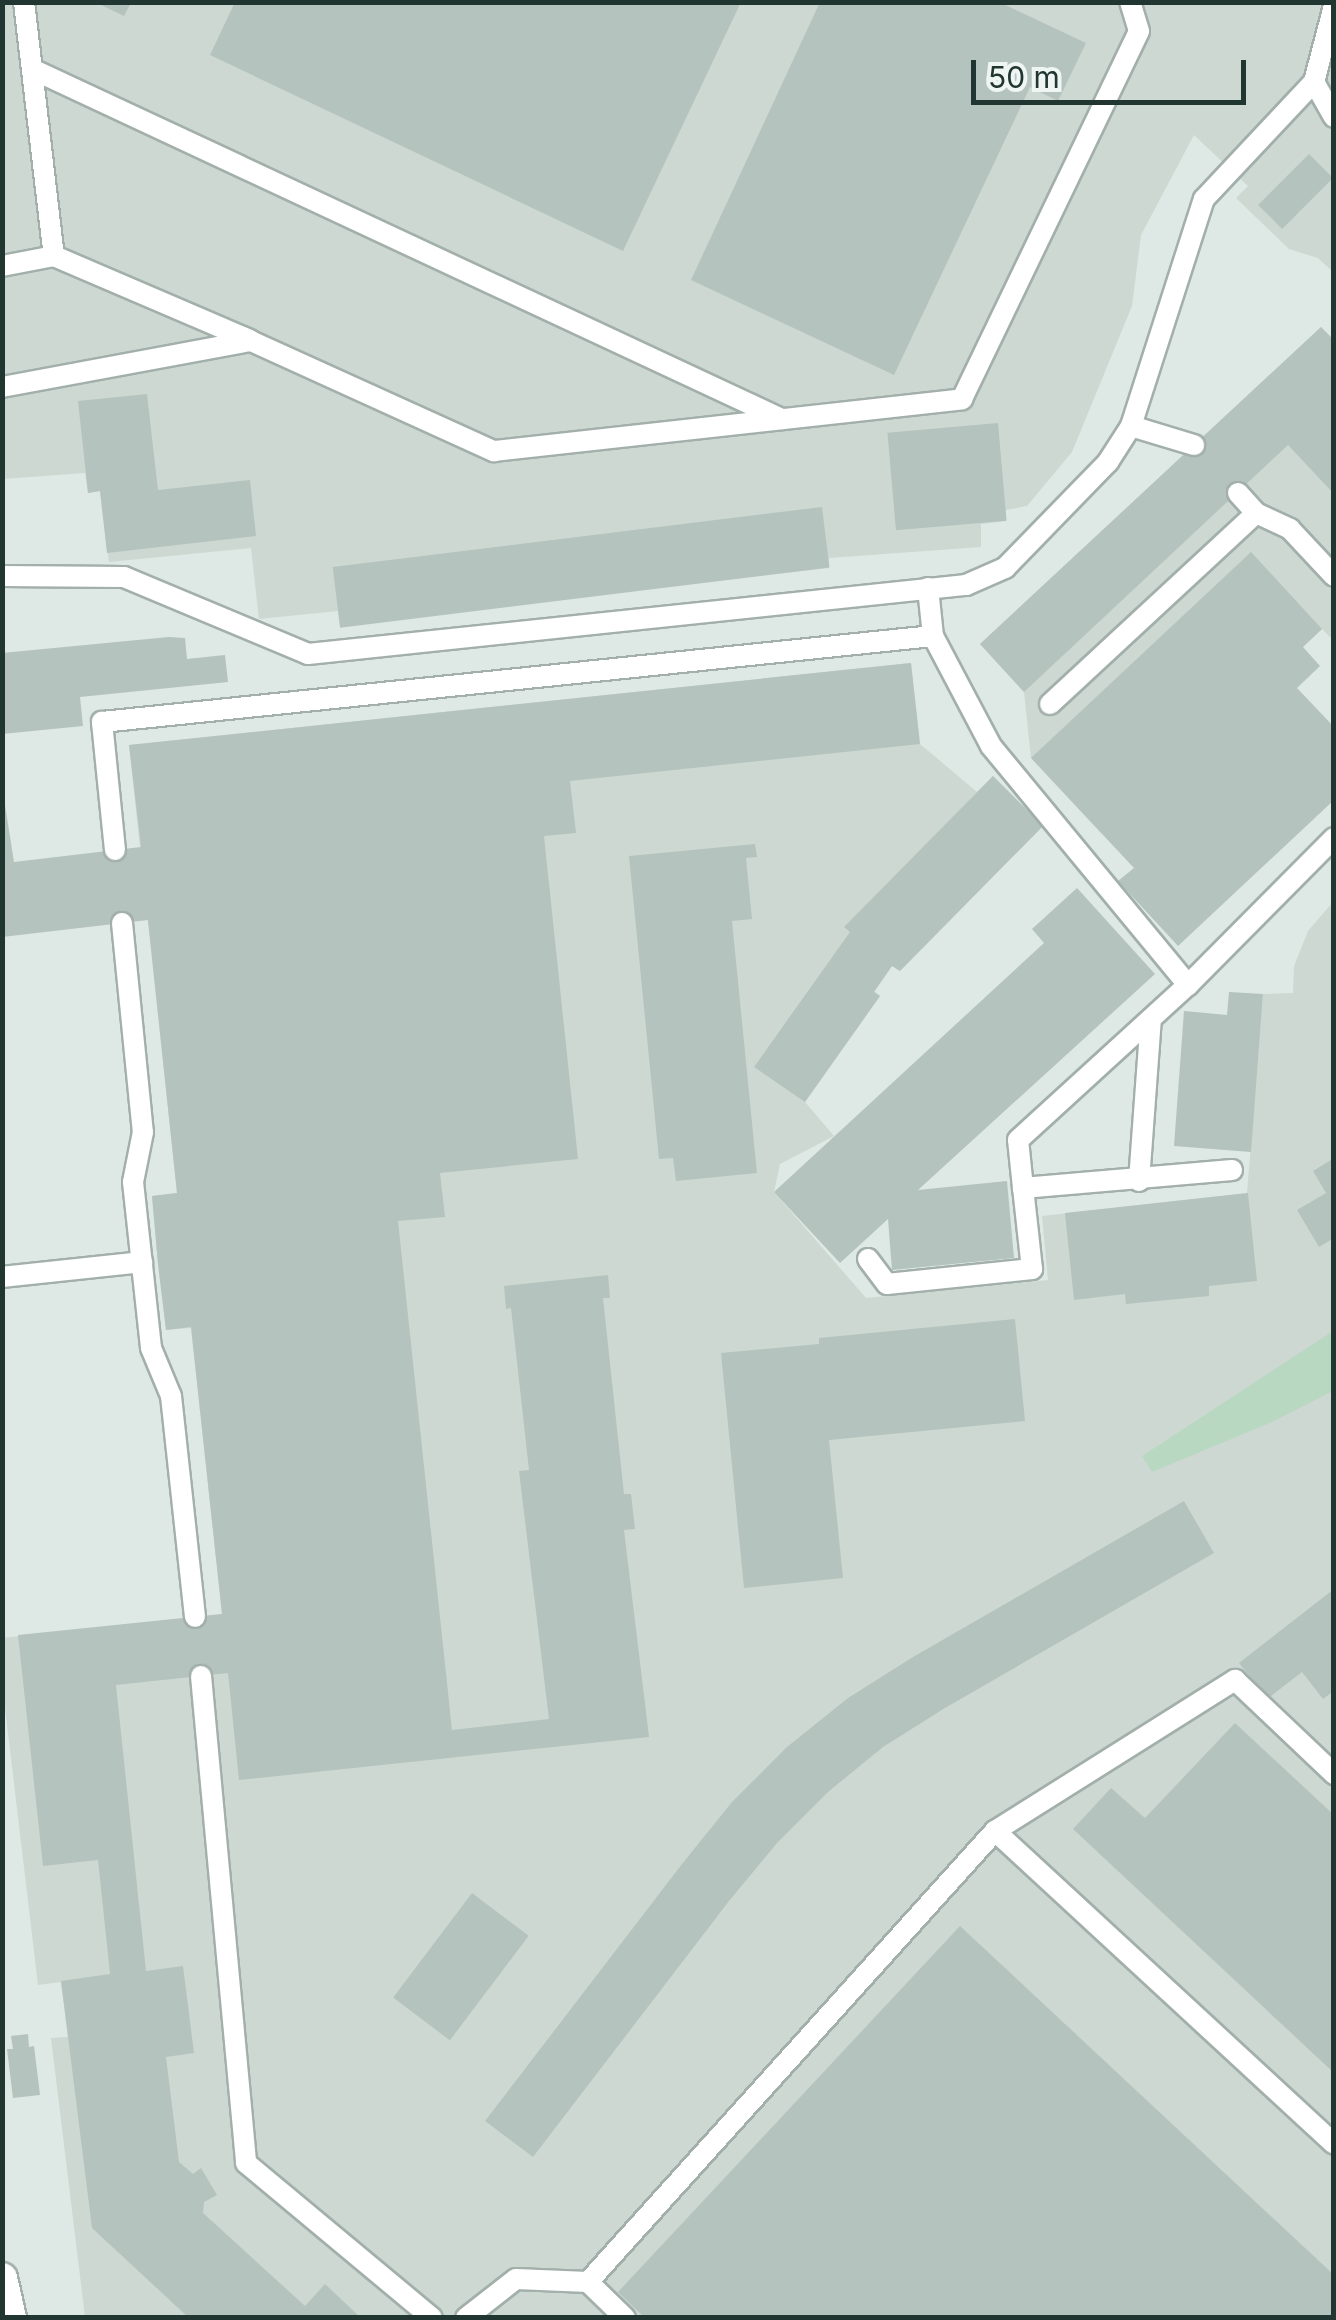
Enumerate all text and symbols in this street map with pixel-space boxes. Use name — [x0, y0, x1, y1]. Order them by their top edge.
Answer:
scale bar — [976, 40, 1251, 102]
text: 50 m — [988, 59, 1060, 95]

